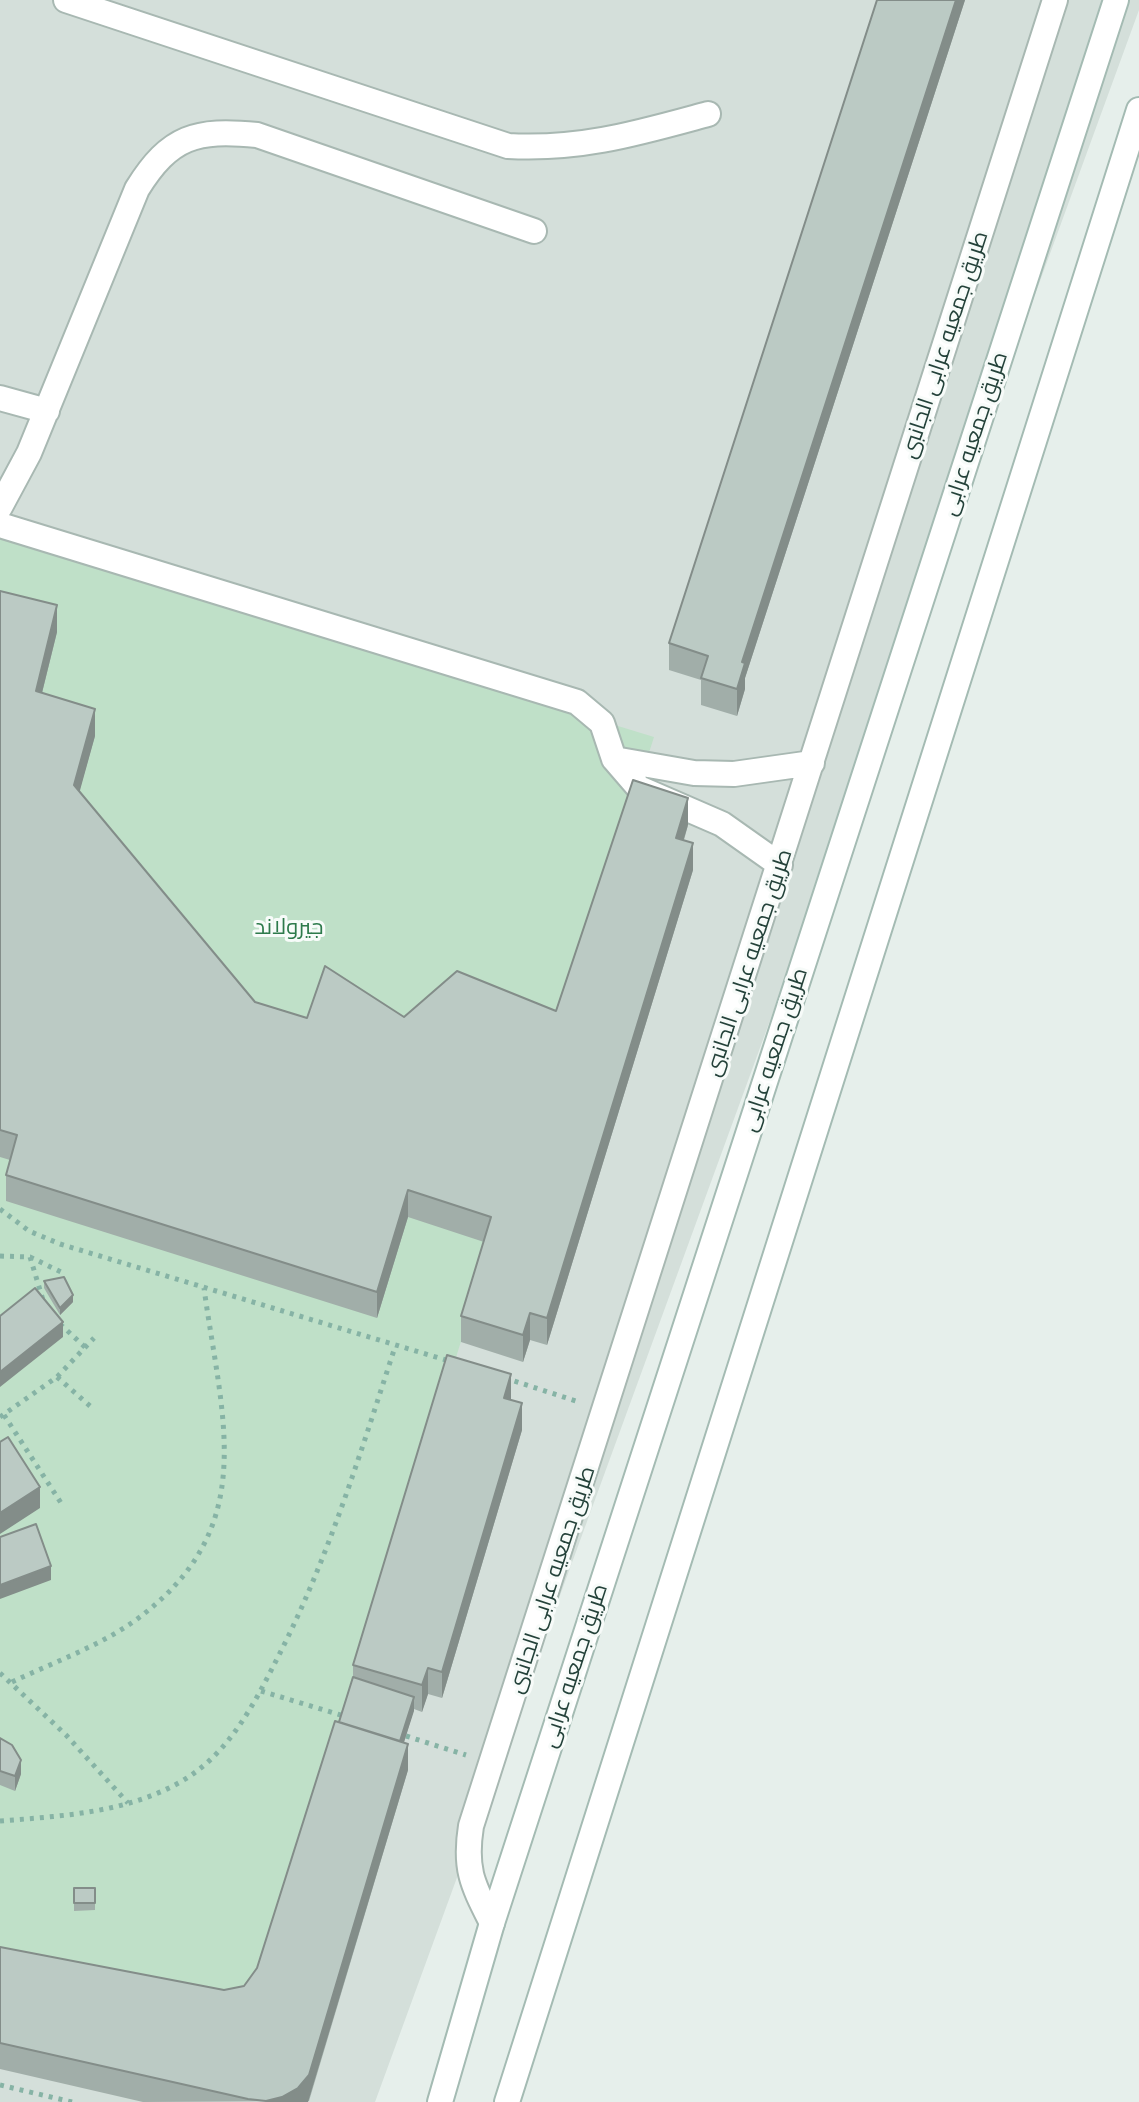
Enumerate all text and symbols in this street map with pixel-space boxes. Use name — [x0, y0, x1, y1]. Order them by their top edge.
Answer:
street label: طريق جمعيه عرابى الجانبى — [896, 228, 994, 462]
street label: طريق جمعيه عرابى — [936, 349, 1014, 519]
street label: طريق جمعيه عرابى الجانبى — [700, 846, 798, 1080]
park label: جيرولاند — [254, 915, 324, 941]
street label: طريق جمعيه عرابى — [736, 965, 814, 1135]
street label: طريق جمعيه عرابى الجانبى — [503, 1463, 601, 1697]
street label: طريق جمعيه عرابى — [536, 1581, 614, 1751]

